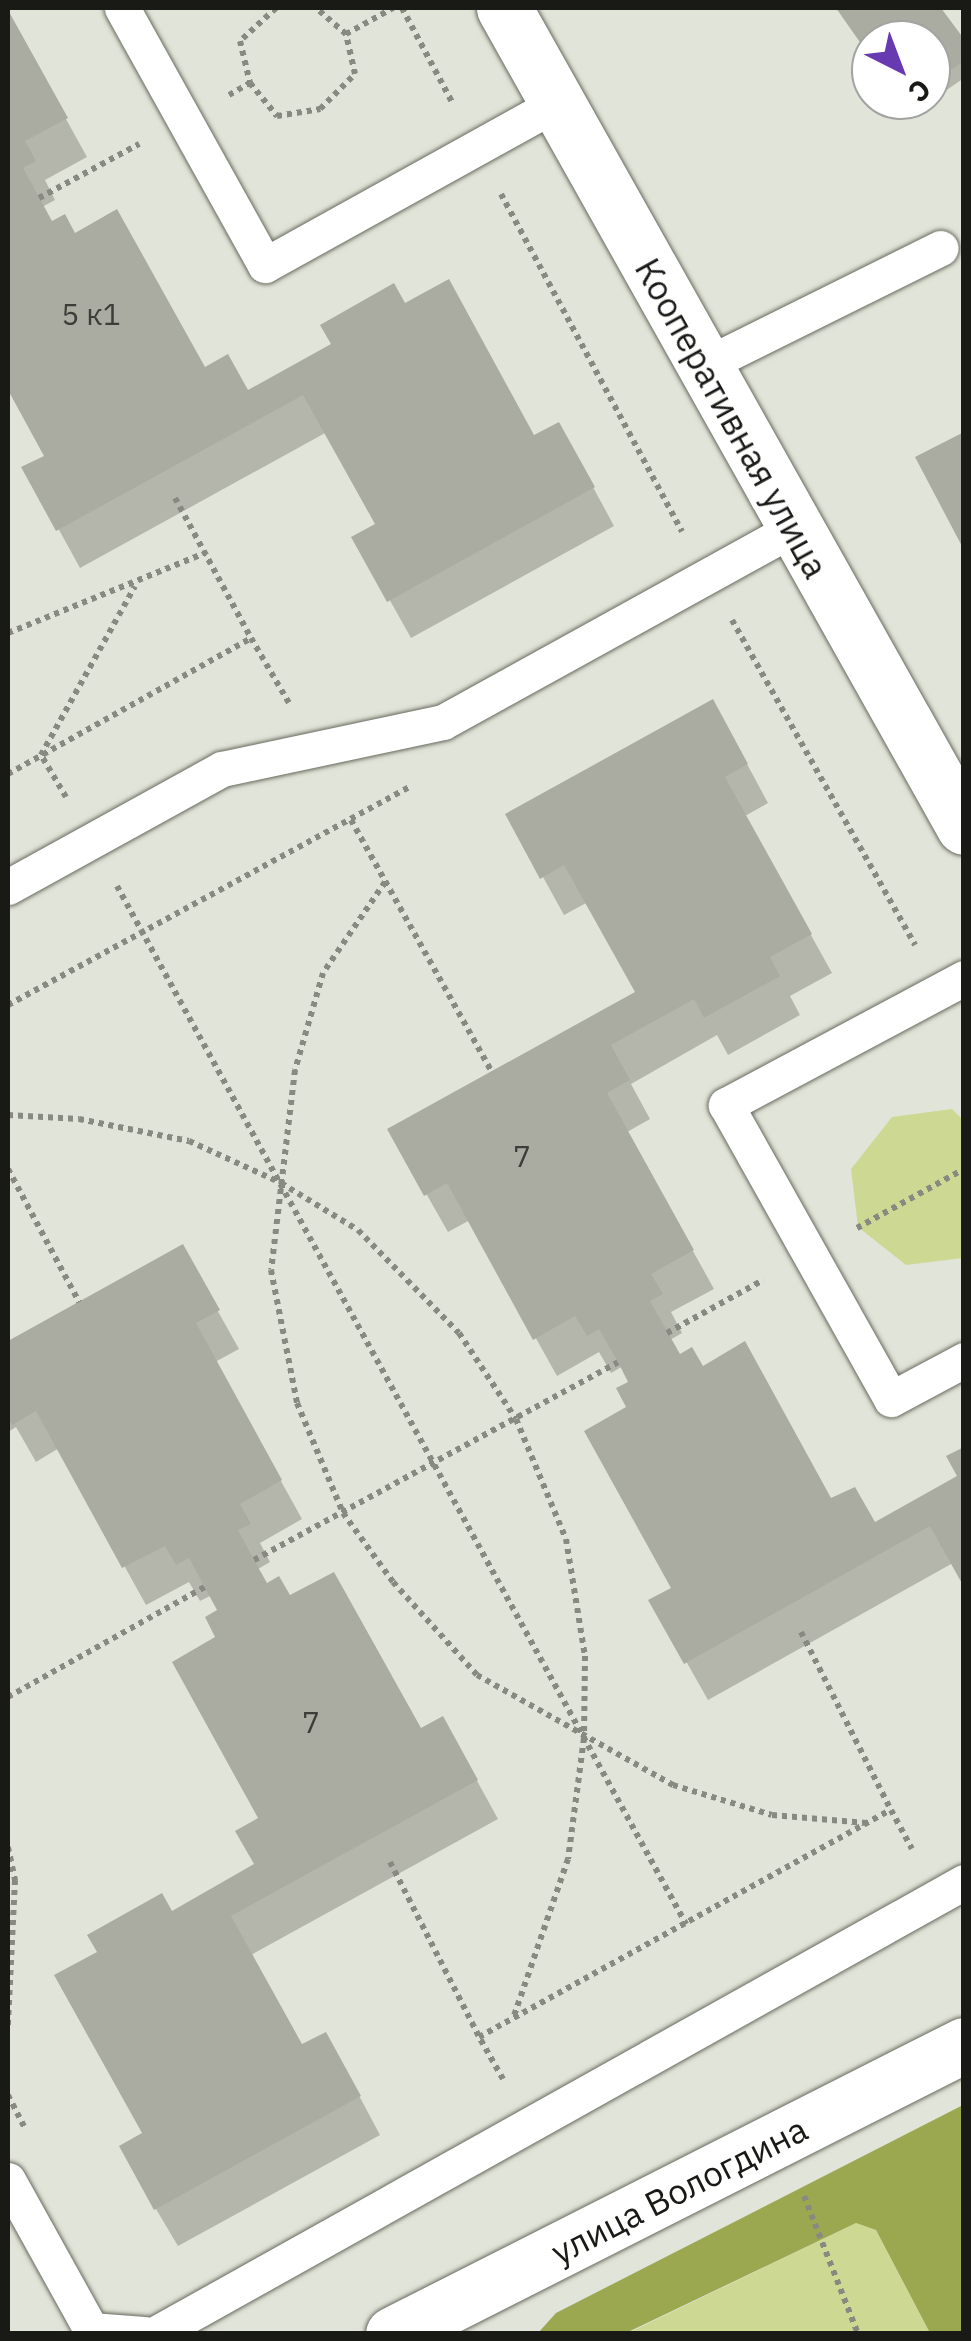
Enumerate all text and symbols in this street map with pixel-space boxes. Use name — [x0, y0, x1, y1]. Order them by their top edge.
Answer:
north arrow — [851, 20, 951, 120]
text: С — [901, 71, 939, 111]
street label: Кооперативная улица — [627, 251, 837, 585]
house number: 5 к1 — [61, 296, 121, 332]
house number: 7 — [513, 1138, 531, 1174]
house number: 7 — [302, 1704, 320, 1740]
street label: улица Вологдина — [544, 2107, 814, 2273]

